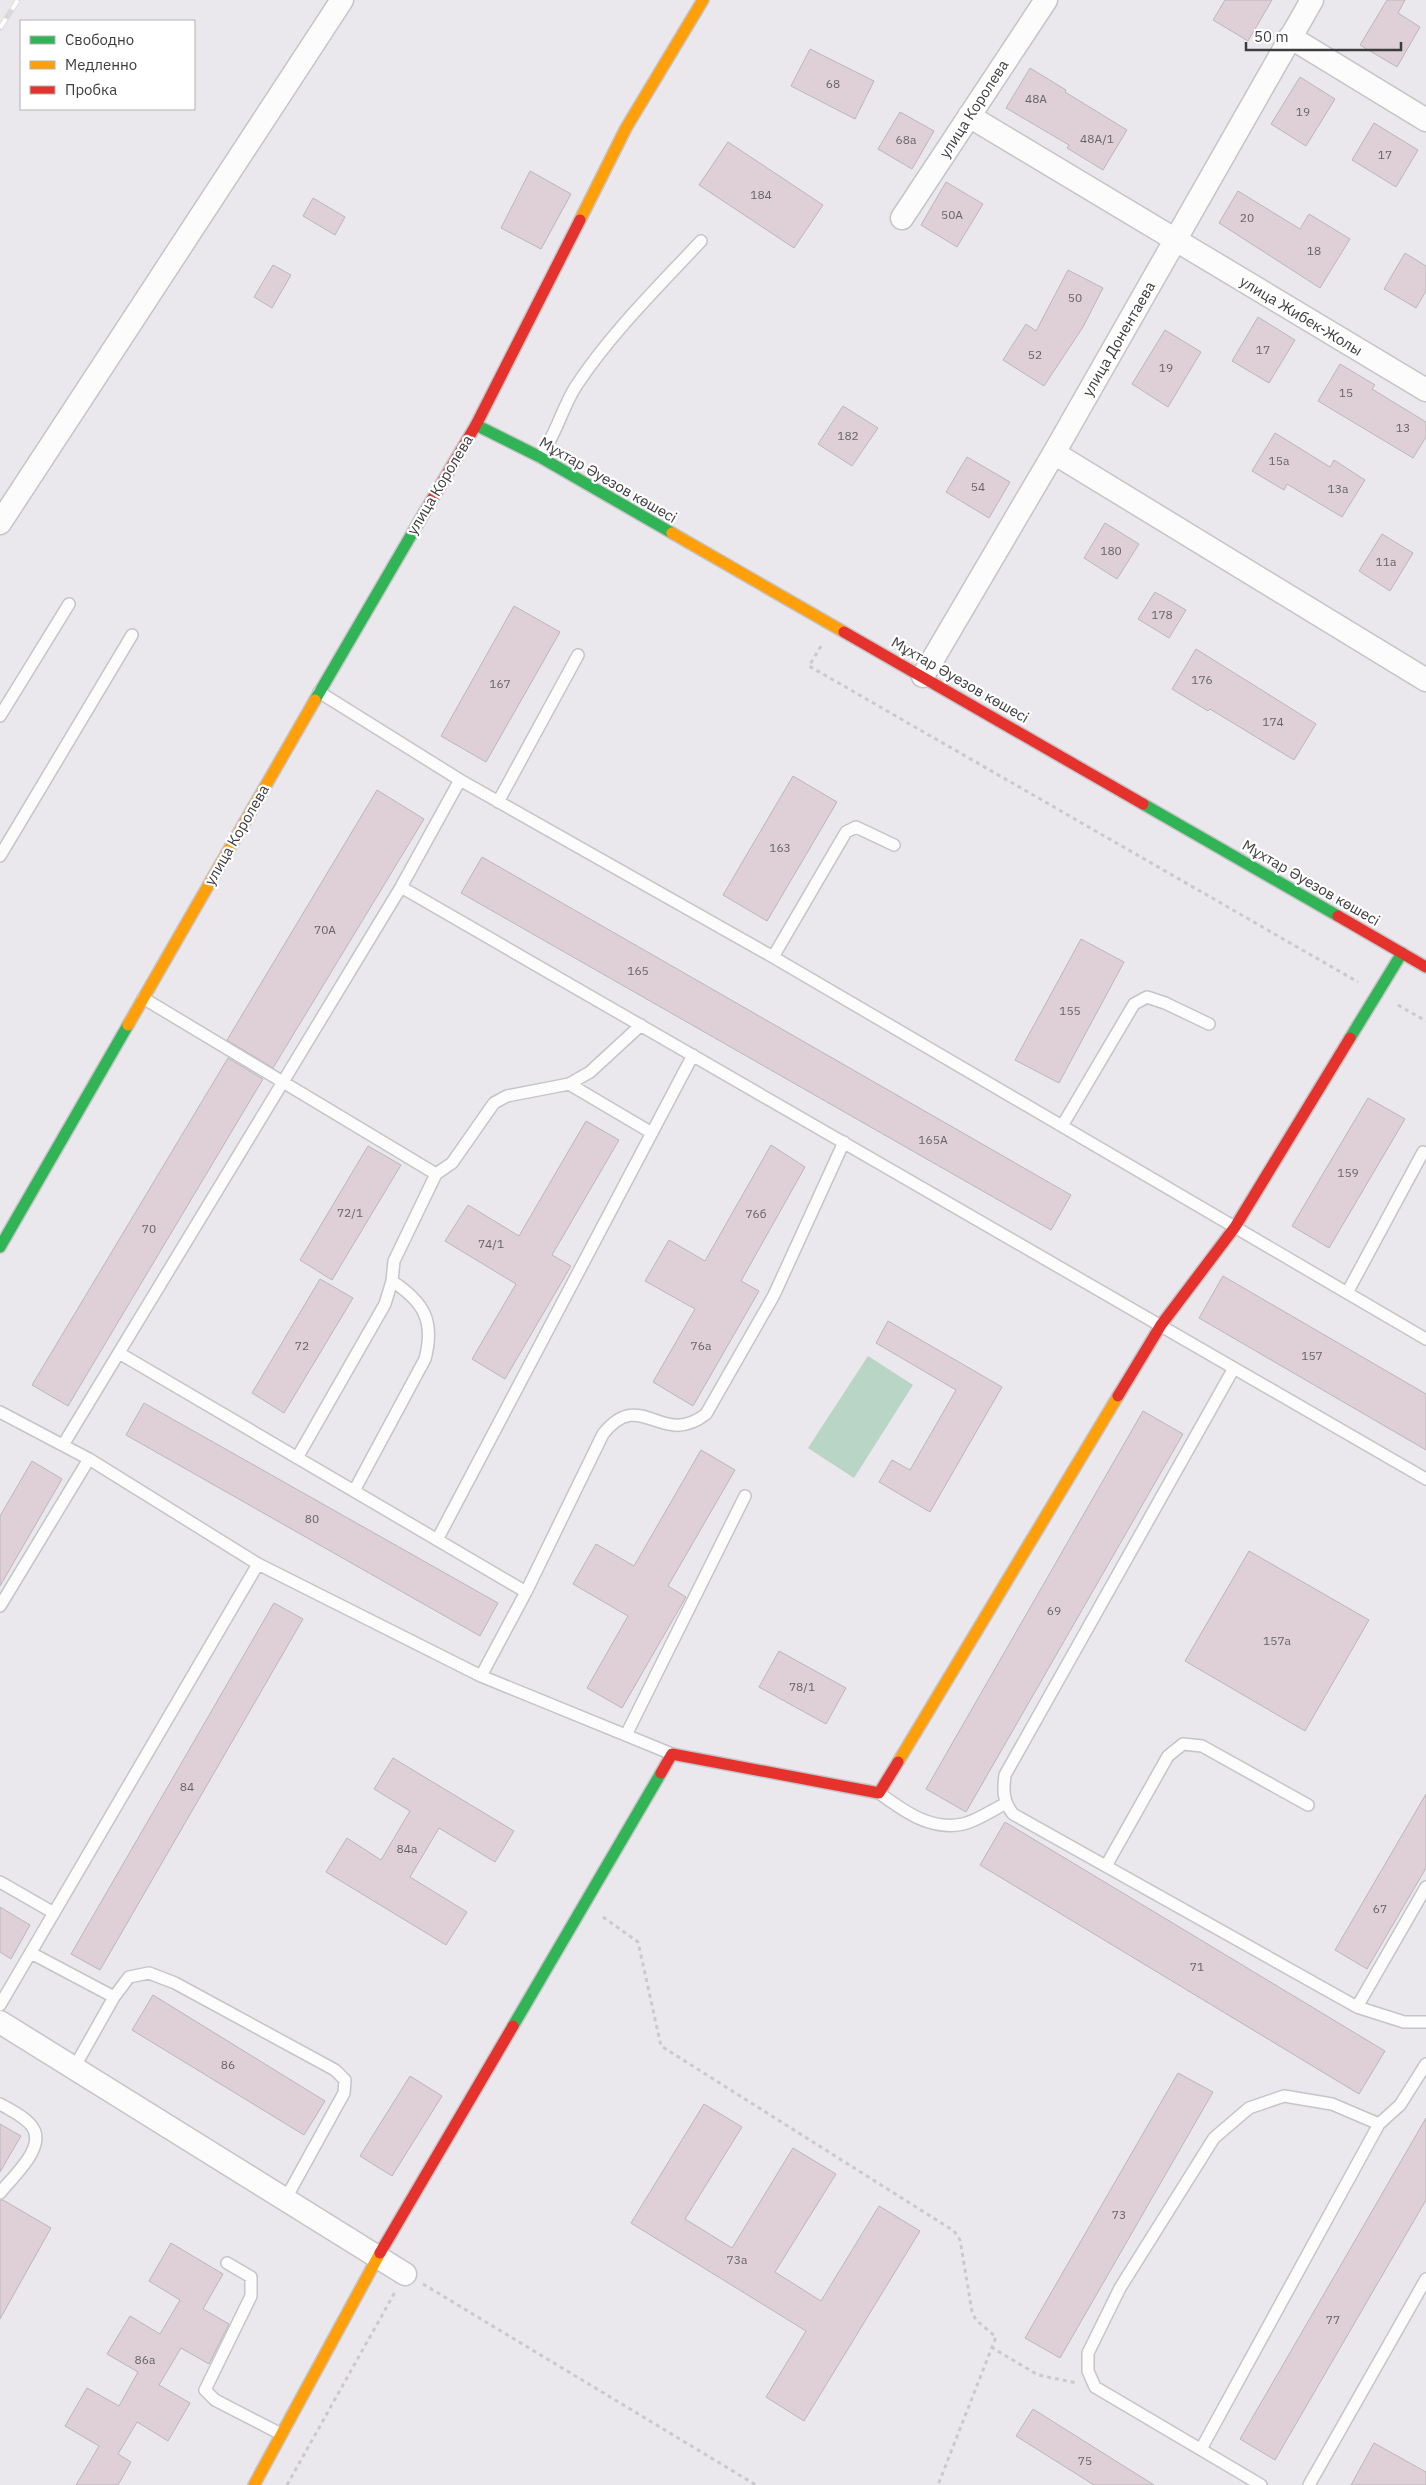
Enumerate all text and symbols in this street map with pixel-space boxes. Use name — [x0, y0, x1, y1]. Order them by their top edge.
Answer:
legend — [20, 20, 195, 110]
scale bar — [1246, 20, 1401, 52]
text: 50 m — [1254, 27, 1289, 46]
text: Свободно — [65, 30, 134, 49]
text: Медленно — [65, 55, 137, 74]
street label: улица Королева — [935, 56, 1012, 161]
house number: 68 — [826, 76, 840, 91]
text: Пробка — [65, 80, 117, 99]
house number: 48А — [1025, 91, 1047, 106]
house number: 19 — [1296, 104, 1310, 119]
house number: 48А/1 — [1080, 131, 1114, 146]
house number: 68а — [896, 132, 917, 147]
house number: 17 — [1378, 147, 1392, 162]
house number: 184 — [750, 187, 772, 202]
house number: 50А — [941, 207, 963, 222]
house number: 20 — [1240, 210, 1254, 225]
house number: 18 — [1307, 243, 1321, 258]
street label: улица Жибек-Жолы — [1236, 271, 1366, 360]
street label: улица Донентаева — [1078, 278, 1159, 400]
house number: 50 — [1068, 290, 1082, 305]
house number: 17 — [1256, 342, 1270, 357]
house number: 52 — [1028, 347, 1042, 362]
house number: 19 — [1159, 360, 1173, 375]
house number: 15 — [1339, 385, 1353, 400]
house number: 13 — [1396, 420, 1410, 435]
house number: 182 — [837, 428, 859, 443]
street label: улица Королева — [402, 431, 477, 538]
street label: Мұхтар Әуезов көшесі — [536, 432, 681, 527]
house number: 15а — [1269, 453, 1290, 468]
house number: 54 — [971, 479, 985, 494]
house number: 13а — [1328, 481, 1349, 496]
house number: 180 — [1100, 543, 1122, 558]
house number: 11а — [1376, 554, 1397, 569]
house number: 178 — [1151, 607, 1173, 622]
street label: Мұхтар Әуезов көшесі — [888, 632, 1033, 727]
house number: 176 — [1191, 672, 1213, 687]
house number: 167 — [489, 676, 511, 691]
house number: 174 — [1262, 714, 1284, 729]
street label: улица Королева — [200, 781, 273, 888]
street label: Мұхтар Әуезов көшесі — [1239, 835, 1384, 930]
house number: 163 — [769, 840, 791, 855]
house number: 70А — [314, 922, 336, 937]
house number: 165 — [627, 963, 649, 978]
house number: 155 — [1059, 1003, 1081, 1018]
house number: 165А — [918, 1132, 948, 1147]
house number: 159 — [1337, 1165, 1359, 1180]
house number: 72/1 — [337, 1205, 363, 1220]
house number: 76б — [745, 1206, 767, 1221]
house number: 70 — [142, 1221, 156, 1236]
house number: 74/1 — [478, 1236, 504, 1251]
house number: 72 — [295, 1338, 309, 1353]
house number: 76а — [691, 1338, 712, 1353]
house number: 157 — [1301, 1348, 1323, 1363]
house number: 80 — [305, 1511, 319, 1526]
house number: 69 — [1047, 1603, 1061, 1618]
house number: 157а — [1263, 1633, 1292, 1648]
house number: 78/1 — [789, 1679, 815, 1694]
house number: 84 — [180, 1779, 194, 1794]
house number: 84а — [397, 1841, 418, 1856]
house number: 67 — [1373, 1901, 1387, 1916]
house number: 71 — [1190, 1959, 1204, 1974]
house number: 86 — [221, 2057, 235, 2072]
house number: 73 — [1112, 2207, 1126, 2222]
house number: 73а — [727, 2252, 748, 2267]
house number: 77 — [1326, 2312, 1340, 2327]
house number: 86а — [135, 2352, 156, 2367]
house number: 75 — [1078, 2453, 1092, 2468]

